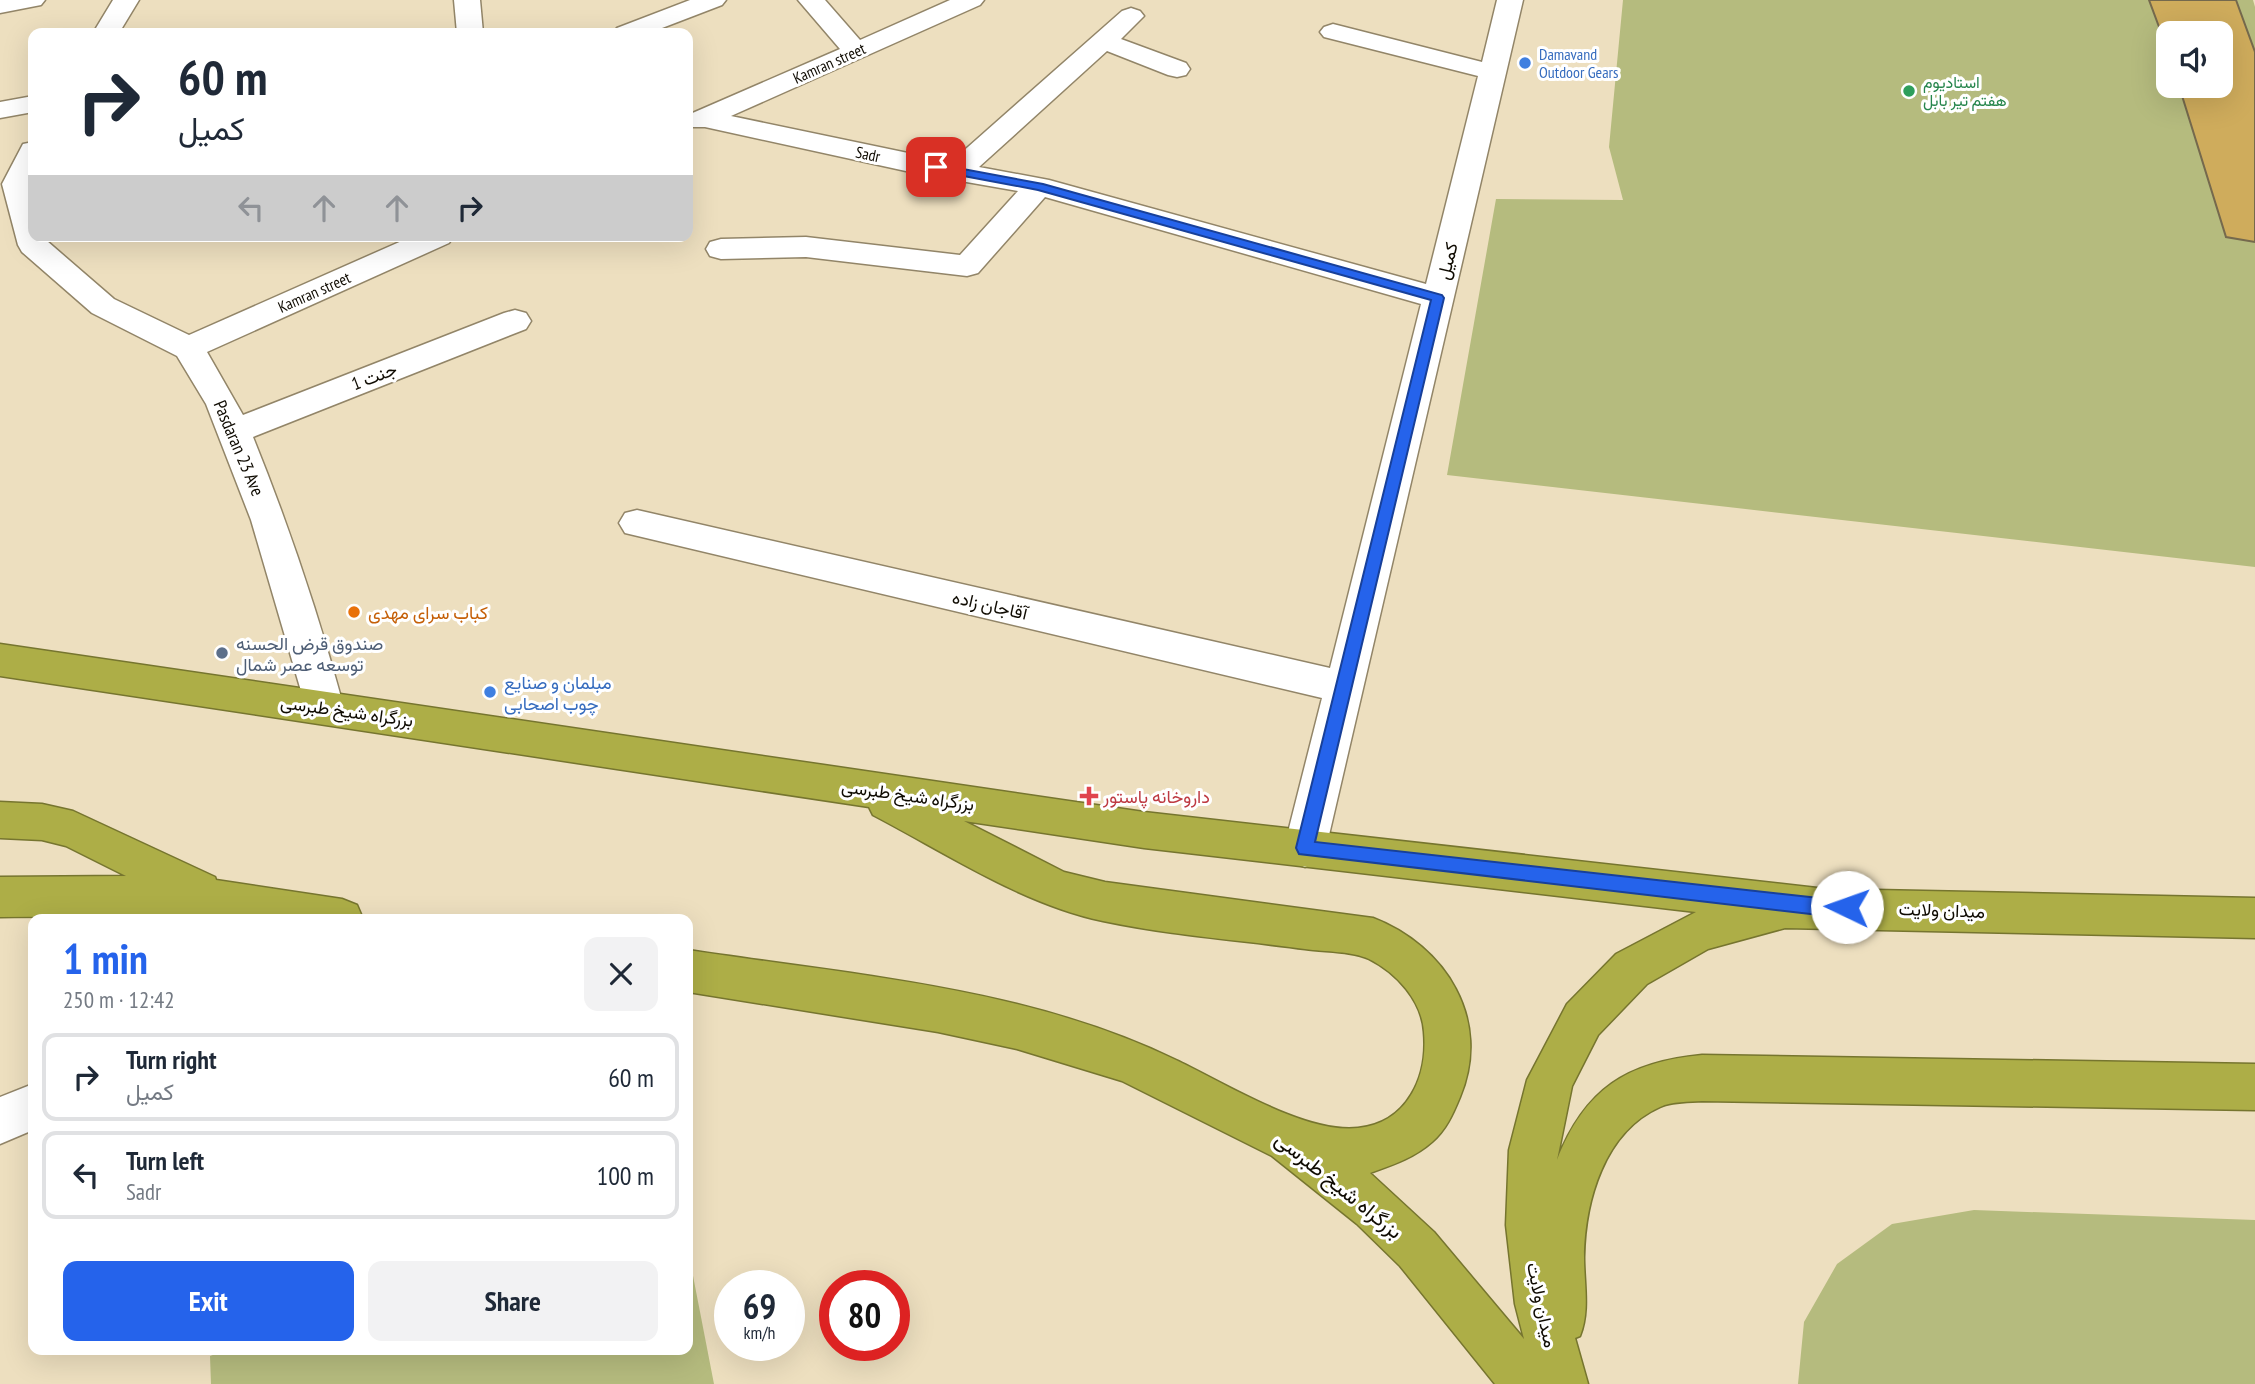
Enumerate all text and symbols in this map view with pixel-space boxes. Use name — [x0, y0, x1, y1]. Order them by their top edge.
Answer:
map controls — [2156, 21, 2233, 98]
button: sound — [2156, 21, 2233, 98]
street label: Kamran street — [790, 38, 869, 88]
place label: Damavand Outdoor Gears — [1539, 44, 1618, 82]
text: 60 m — [178, 45, 267, 109]
marker: Damavand Outdoor Gears — [1517, 55, 1533, 71]
icon: right — [63, 56, 154, 147]
place label: استادیوم هفتم تیر بابل — [1923, 72, 2007, 111]
marker: استادیوم هفتم تیر بابل — [1901, 83, 1917, 99]
text: کمیل — [178, 107, 245, 149]
pin — [906, 137, 966, 197]
street label: Sadr — [854, 142, 883, 166]
icon: arrive — [917, 148, 955, 186]
icon: left — [232, 189, 270, 227]
icon: ahead — [305, 189, 343, 227]
icon: ahead — [378, 189, 416, 227]
icon: right — [451, 189, 489, 227]
street label: کمیل — [1431, 240, 1463, 282]
street label: Kamran street — [275, 267, 354, 317]
street label: جنت 1 — [348, 357, 400, 395]
street label: Pasdaran 23 Ave — [209, 397, 269, 499]
street label: آقاجان زاده — [950, 585, 1032, 625]
place label: کباب سرای مهدی — [368, 601, 488, 624]
marker: کباب سرای مهدی — [346, 604, 362, 620]
place label: صندوق قرض الحسنه توسعه عصر شمال — [236, 632, 383, 676]
marker: صندوق قرض الحسنه توسعه عصر شمال — [214, 645, 230, 661]
place label: مبلمان و صنایع چوب اصحابی — [504, 671, 612, 716]
marker: مبلمان و صنایع چوب اصحابی — [482, 684, 498, 700]
street label: بزرگراه شیخ طبرسی — [279, 690, 415, 733]
street label: بزرگراه شیخ طبرسی — [840, 774, 976, 817]
place label: داروخانه پاستور — [1102, 785, 1210, 809]
marker: داروخانه پاستور — [1081, 788, 1097, 804]
position arrow — [1810, 870, 1884, 944]
street label: میدان ولایت — [1898, 897, 1986, 923]
text: 1 min — [63, 931, 148, 986]
button: close — [584, 937, 658, 1011]
text: 250 m · 12:42 — [63, 985, 175, 1014]
text: Turn right — [126, 1043, 217, 1076]
icon: right — [67, 1058, 105, 1096]
text: 60 m — [608, 1061, 654, 1094]
text: کمیل — [126, 1077, 174, 1106]
street label: بزرگراه شیخ طبرسی — [1269, 1125, 1408, 1245]
text: Turn left — [126, 1144, 204, 1177]
icon: left — [67, 1156, 105, 1194]
text: 100 m — [596, 1159, 654, 1192]
text: Sadr — [126, 1177, 161, 1206]
street label: میدان ولایت — [1522, 1260, 1562, 1350]
button: Exit — [63, 1261, 354, 1341]
button: Share — [368, 1261, 658, 1341]
speed limit sign: 80 — [819, 1270, 910, 1361]
text: 69 — [743, 1283, 776, 1329]
text: km/h — [744, 1321, 775, 1344]

